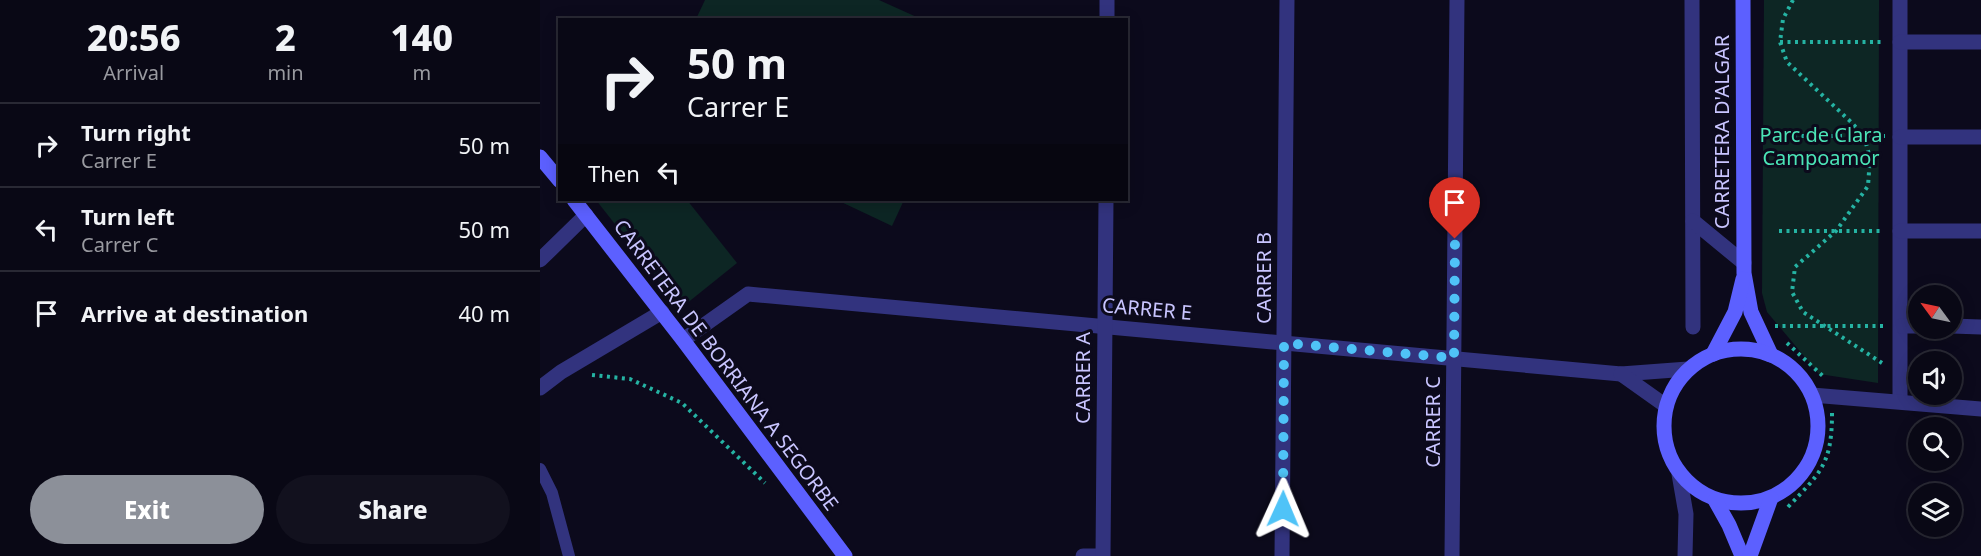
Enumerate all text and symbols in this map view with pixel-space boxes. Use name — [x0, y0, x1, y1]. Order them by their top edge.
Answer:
text: 20:56 — [87, 13, 180, 62]
text: 2 — [275, 13, 296, 62]
text: 140 — [391, 13, 453, 62]
text: 50 m — [687, 34, 787, 91]
street label: CARRETERA D'ALGAR — [1708, 34, 1735, 229]
icon: right — [588, 42, 666, 120]
text: Arrival — [103, 59, 164, 86]
text: min — [267, 59, 304, 86]
text: m — [412, 59, 431, 86]
text: Carrer E — [687, 88, 789, 125]
text: Turn right — [81, 117, 191, 147]
park label: Parc de Clara Campoamor — [1760, 121, 1882, 171]
icon: right — [30, 129, 63, 162]
text: 50 m — [459, 130, 510, 160]
text: Carrer E — [81, 147, 157, 174]
icon: left — [652, 156, 685, 189]
text: Then — [588, 158, 640, 188]
pin — [1429, 177, 1480, 239]
icon: arrive — [1438, 186, 1471, 219]
text: Turn left — [81, 201, 175, 231]
icon: left — [30, 213, 63, 246]
text: 50 m — [459, 214, 510, 244]
street label: CARRETERA DE BORRIANA A SEGORBE — [608, 214, 845, 516]
text: Carrer C — [81, 231, 158, 258]
street label: CARRER B — [1250, 232, 1277, 324]
north arrow — [1908, 285, 1962, 339]
map controls — [1908, 285, 1962, 537]
street label: CARRER E — [1101, 291, 1193, 326]
icon: arrive — [30, 297, 63, 330]
text: Arrive at destination — [81, 298, 308, 328]
text: 40 m — [459, 298, 510, 328]
street label: CARRER A — [1069, 332, 1096, 424]
button: sound — [1908, 351, 1962, 405]
street label: CARRER C — [1419, 376, 1446, 468]
button: search — [1908, 417, 1962, 471]
button: Exit — [30, 475, 264, 544]
button: Share — [276, 475, 510, 544]
position arrow — [1251, 477, 1315, 541]
button: layers — [1908, 483, 1962, 537]

